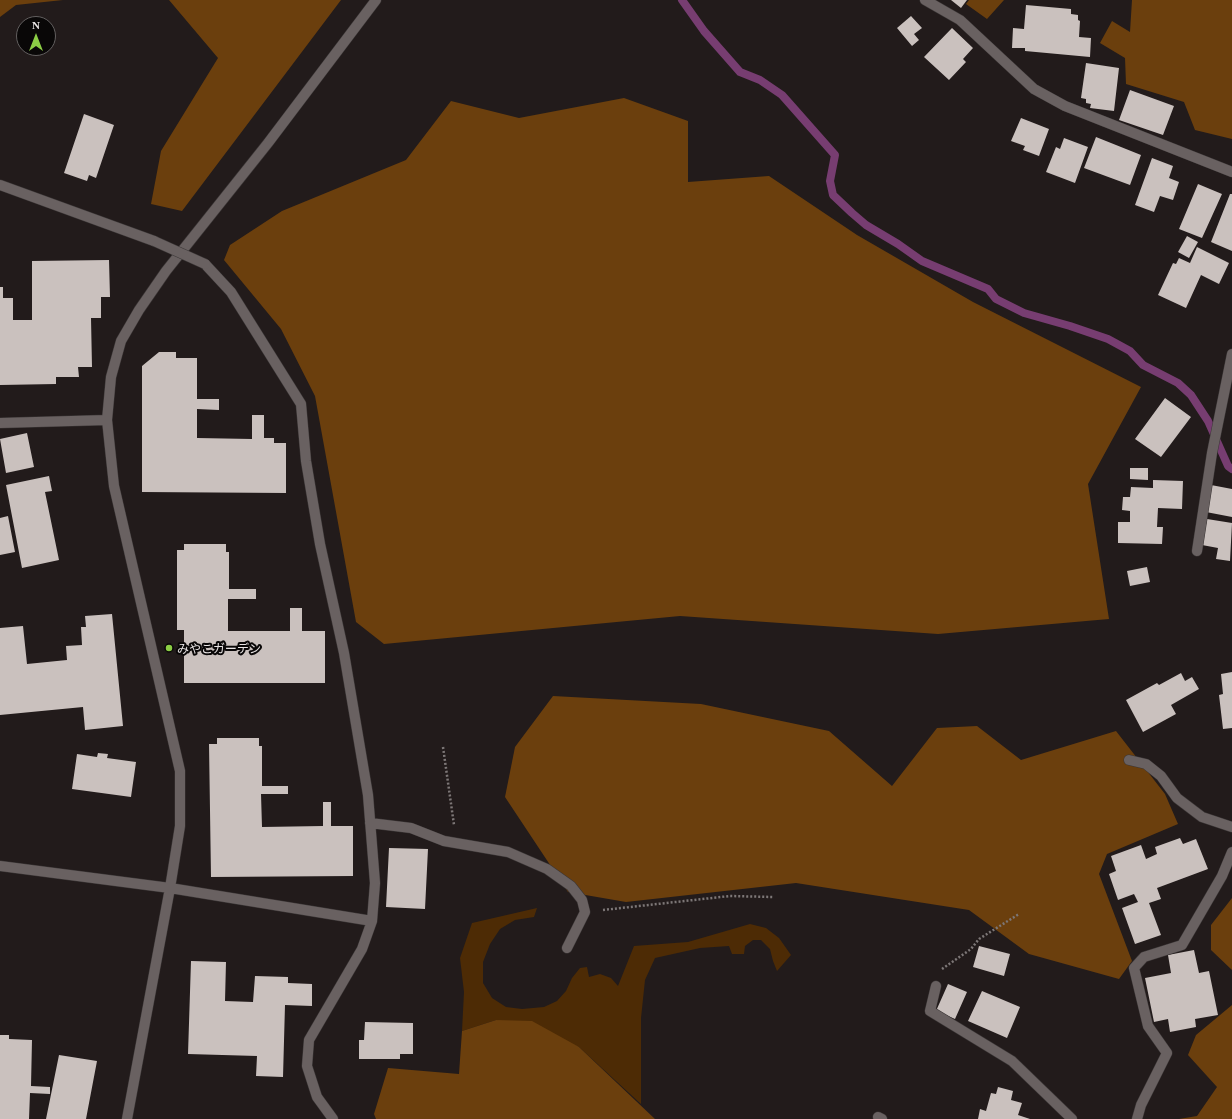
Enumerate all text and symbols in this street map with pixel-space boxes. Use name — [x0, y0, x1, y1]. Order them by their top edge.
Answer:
north arrow — [16, 16, 56, 56]
text: N — [32, 19, 40, 31]
place label: みやこガーデン — [177, 641, 261, 655]
marker: みやこガーデン — [164, 643, 174, 653]

